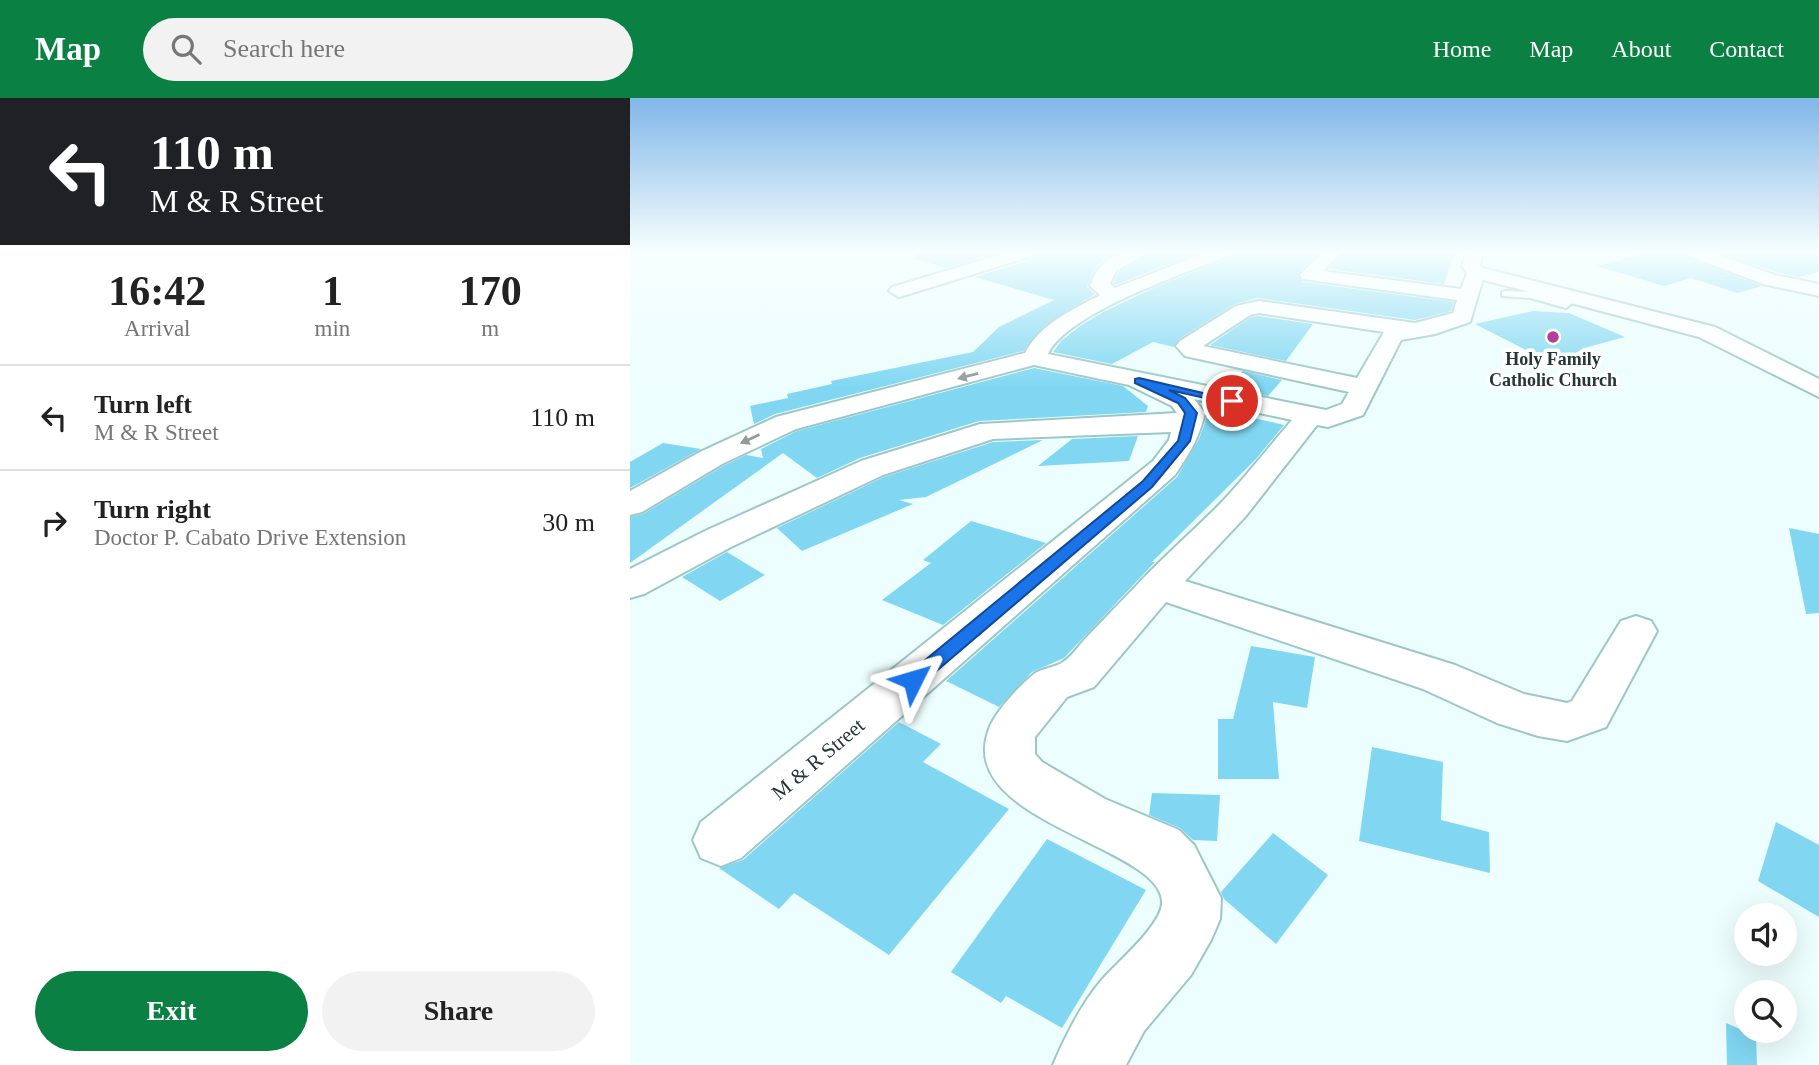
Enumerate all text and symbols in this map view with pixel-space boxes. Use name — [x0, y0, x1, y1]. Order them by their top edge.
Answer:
search box — [143, 18, 633, 81]
icon: search — [167, 30, 205, 68]
text: Map — [35, 31, 101, 67]
text: Search here — [223, 34, 345, 63]
text: Home — [1433, 36, 1491, 62]
text: Map — [1529, 36, 1573, 62]
text: About — [1611, 36, 1671, 62]
text: Contact — [1709, 36, 1784, 62]
text: 110 m — [150, 125, 274, 180]
icon: left — [35, 126, 126, 217]
text: M & R Street — [150, 183, 323, 219]
text: 16:42 — [108, 268, 206, 314]
text: 1 — [322, 268, 343, 314]
text: 170 — [459, 268, 522, 314]
text: Arrival — [124, 316, 191, 341]
text: min — [315, 316, 350, 341]
text: m — [481, 316, 499, 341]
marker: Holy Family Catholic Church — [1545, 329, 1561, 345]
place label: Holy Family Catholic Church — [1489, 349, 1617, 390]
one-way arrow — [957, 371, 979, 382]
pin — [1202, 371, 1262, 431]
icon: arrive — [1213, 382, 1251, 420]
text: Turn left — [94, 390, 192, 419]
icon: left — [35, 399, 73, 437]
text: 110 m — [530, 403, 595, 432]
text: M & R Street — [94, 420, 219, 445]
one-way arrow — [739, 434, 760, 445]
text: Turn right — [94, 495, 211, 524]
icon: right — [35, 504, 73, 542]
text: 30 m — [542, 508, 595, 537]
text: Doctor P. Cabato Drive Extension — [94, 525, 406, 550]
position arrow — [876, 643, 950, 717]
street label: M & R Street — [767, 713, 869, 805]
map controls — [1734, 903, 1797, 1043]
button: sound — [1734, 903, 1797, 966]
button: Exit — [35, 971, 308, 1051]
button: Share — [322, 971, 595, 1051]
button: search — [1734, 980, 1797, 1043]

